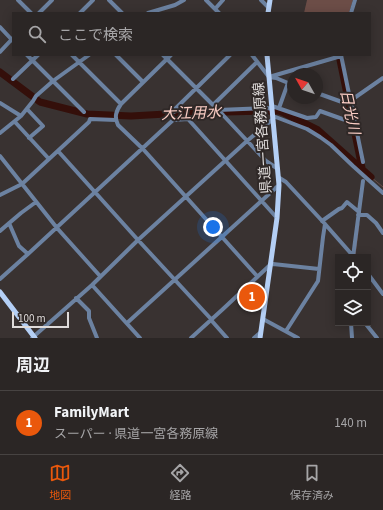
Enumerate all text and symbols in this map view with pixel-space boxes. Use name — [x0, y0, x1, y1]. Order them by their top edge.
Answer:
search box — [12, 12, 371, 56]
icon: search — [26, 23, 48, 45]
text: ここで検索 — [58, 25, 133, 46]
north arrow — [287, 68, 323, 104]
street label: 県道一宮各務原線 — [249, 81, 277, 194]
water label: 日光川 — [335, 88, 365, 138]
water label: 大江用水 — [161, 102, 223, 125]
your location — [203, 217, 223, 237]
map controls — [335, 254, 371, 326]
button: locate — [335, 254, 371, 290]
pin: 1 — [239, 282, 265, 312]
button: layers — [335, 290, 371, 326]
scale bar — [12, 310, 69, 329]
text: 100 m — [18, 311, 46, 326]
text: 周辺 — [16, 354, 50, 378]
text: FamilyMart — [54, 402, 129, 423]
text: 1 — [26, 414, 32, 432]
text: 140 m — [334, 414, 367, 432]
text: スーパー · 県道一宮各務原線 — [54, 425, 218, 443]
tab: 地図 — [49, 462, 71, 503]
tab: 経路 — [169, 462, 191, 503]
tab: 保存済み — [290, 462, 334, 503]

